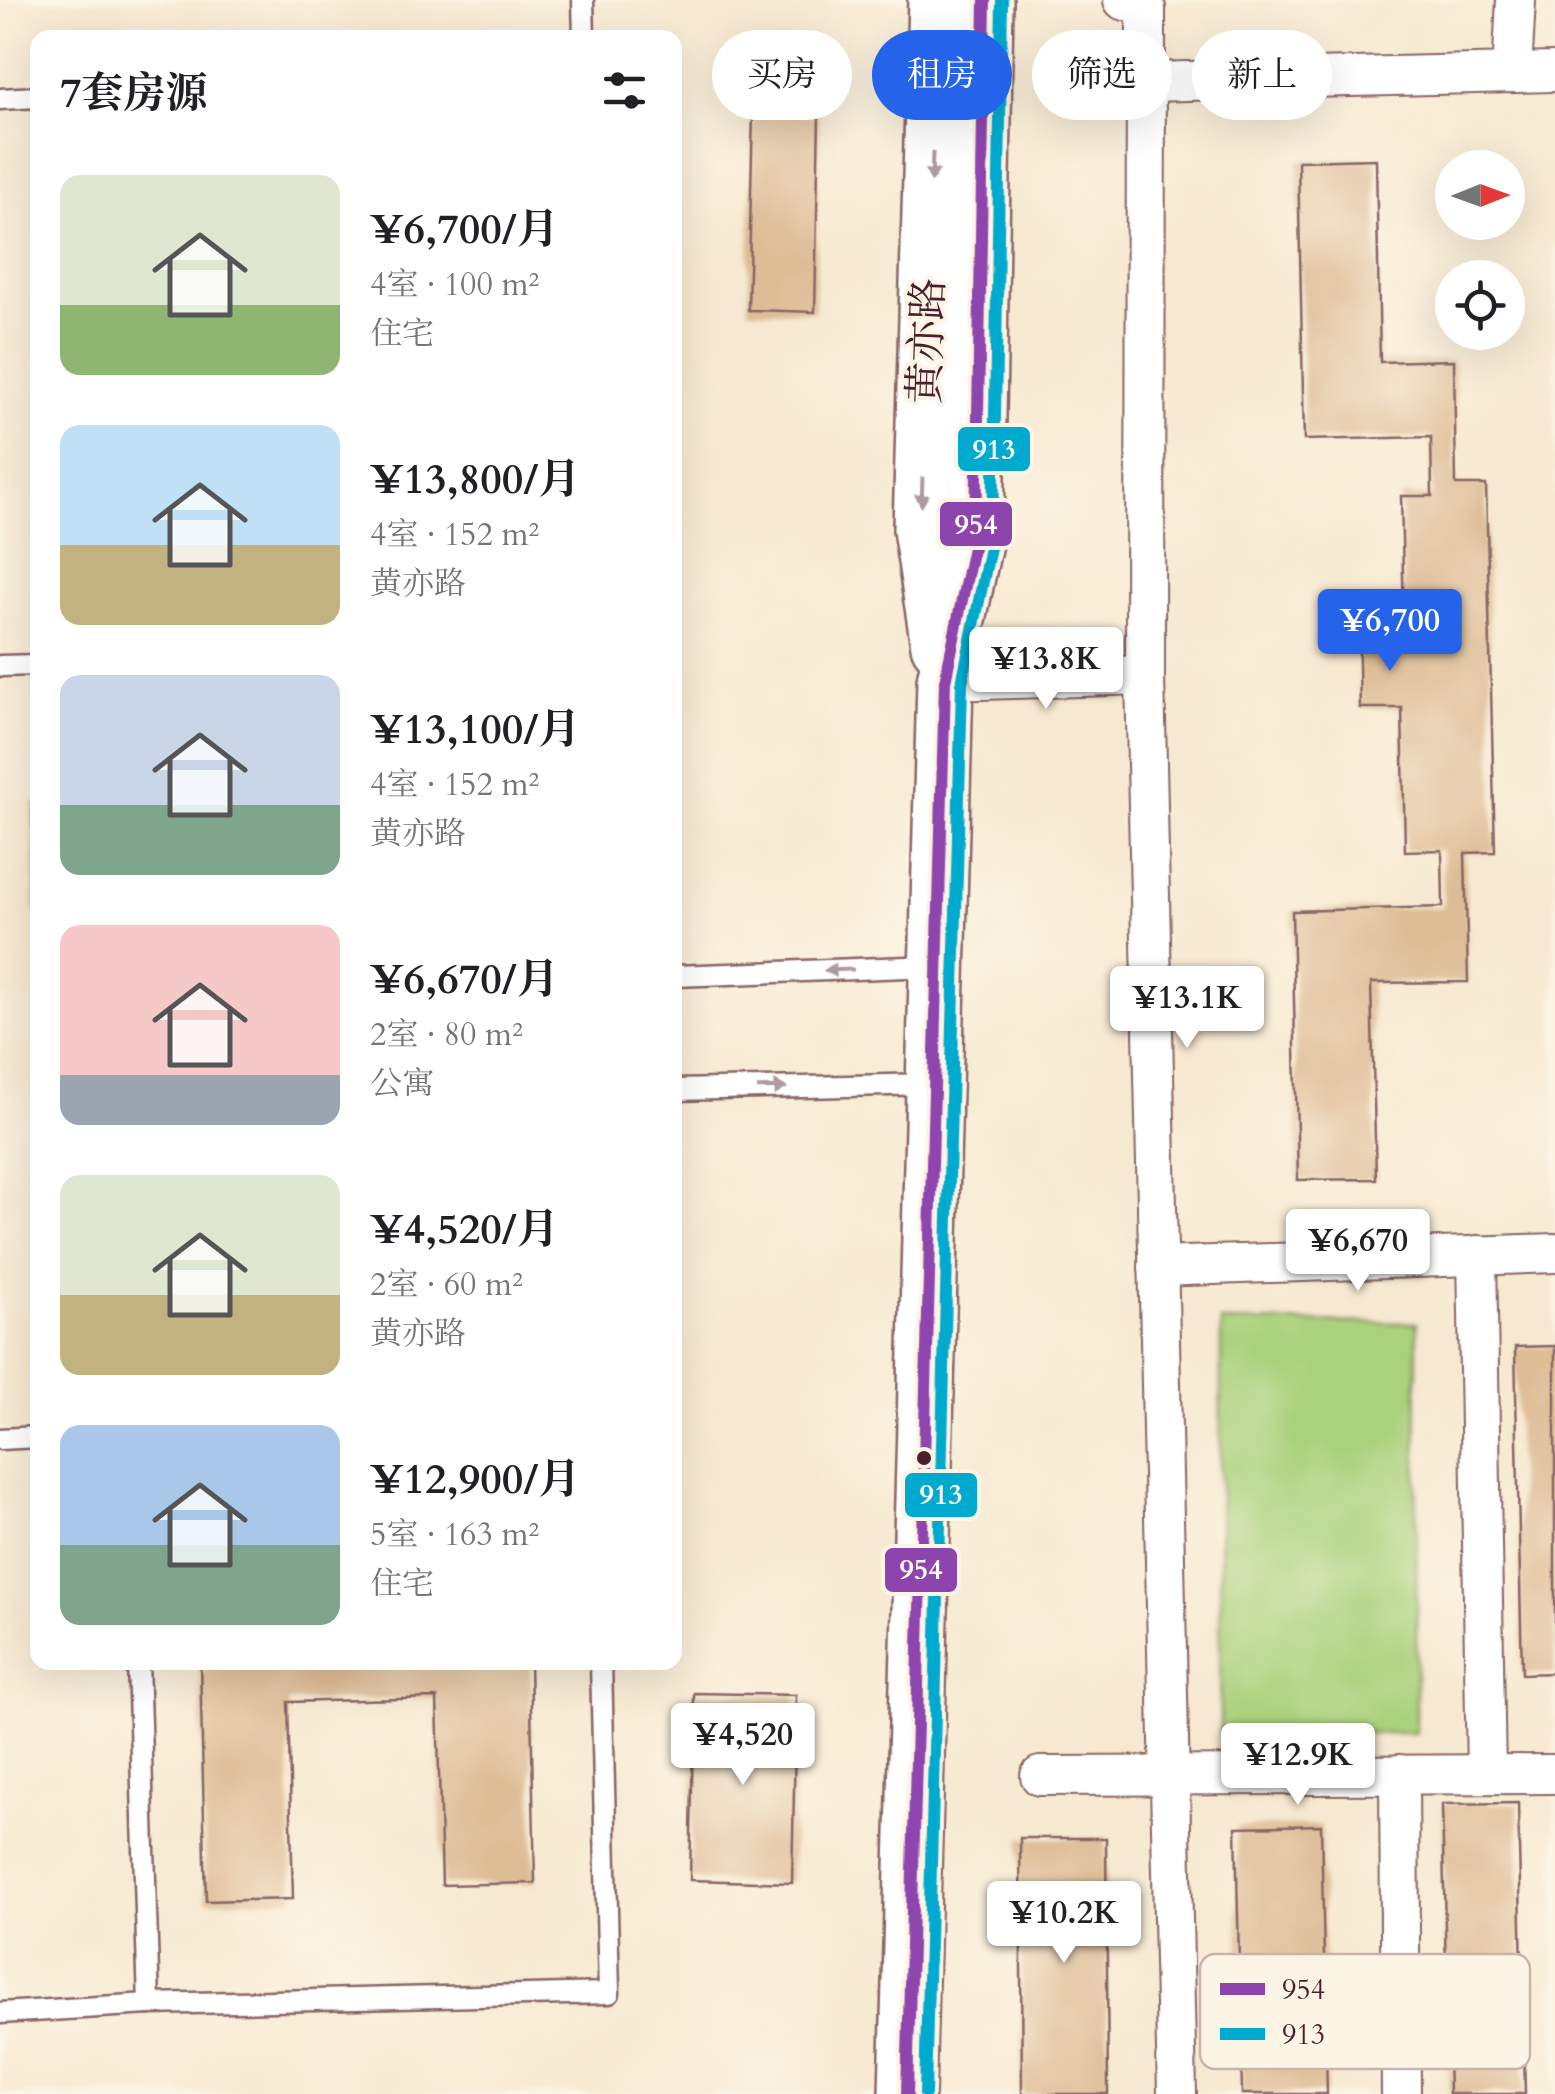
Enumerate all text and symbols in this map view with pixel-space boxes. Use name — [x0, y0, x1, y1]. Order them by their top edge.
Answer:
chip: 买房 — [712, 30, 852, 120]
chip: 租房 — [872, 30, 1012, 120]
chip: 筛选 — [1032, 30, 1172, 120]
chip: 新上 — [1192, 30, 1332, 120]
icon: filters — [597, 63, 652, 118]
text: 7套房源 — [60, 65, 208, 122]
north arrow — [1435, 150, 1525, 240]
map controls — [1435, 150, 1525, 350]
one-way arrow — [923, 152, 939, 184]
text: ¥6,700/月 — [370, 201, 559, 258]
icon: home — [140, 215, 260, 335]
button: locate — [1435, 260, 1525, 350]
text: 4室 · 100 m² — [370, 263, 539, 307]
street label: 黄亦路 — [896, 277, 958, 405]
text: 住宅 — [370, 312, 434, 356]
line badge: 913 — [956, 425, 1032, 473]
text: 913 — [972, 431, 1016, 469]
text: ¥13,800/月 — [370, 451, 580, 508]
icon: home — [140, 465, 260, 585]
one-way arrow — [914, 477, 930, 509]
line badge: 954 — [938, 500, 1014, 548]
text: 954 — [954, 506, 998, 544]
text: 4室 · 152 m² — [370, 513, 539, 557]
text: 黄亦路 — [370, 562, 466, 606]
pin: ¥6,700 — [1309, 589, 1471, 674]
text: ¥6,700 — [1340, 599, 1440, 643]
pin: ¥13.8K — [965, 627, 1127, 712]
text: ¥13.8K — [991, 637, 1101, 681]
text: ¥13,100/月 — [370, 701, 580, 758]
icon: home — [140, 715, 260, 835]
text: 4室 · 152 m² — [370, 763, 539, 807]
text: 黄亦路 — [370, 812, 466, 856]
text: ¥6,670/月 — [370, 951, 559, 1008]
one-way arrow — [822, 962, 854, 978]
icon: home — [140, 965, 260, 1085]
pin: ¥13.1K — [1106, 966, 1268, 1051]
text: ¥13.1K — [1132, 976, 1242, 1020]
text: 2室 · 80 m² — [370, 1013, 523, 1057]
text: 公寓 — [370, 1062, 434, 1106]
one-way arrow — [757, 1079, 789, 1095]
text: ¥4,520/月 — [370, 1201, 559, 1258]
pin: ¥6,670 — [1277, 1209, 1439, 1294]
icon: home — [140, 1215, 260, 1335]
text: ¥6,670 — [1308, 1219, 1408, 1263]
text: 2室 · 60 m² — [370, 1263, 523, 1307]
text: 黄亦路 — [370, 1312, 466, 1356]
unlabelled marker — [914, 1448, 934, 1468]
text: ¥12,900/月 — [370, 1451, 580, 1508]
icon: home — [140, 1465, 260, 1585]
line badge: 913 — [903, 1471, 979, 1519]
text: 913 — [919, 1476, 963, 1514]
text: 5室 · 163 m² — [370, 1513, 539, 1557]
line badge: 954 — [883, 1546, 959, 1594]
text: 954 — [899, 1551, 943, 1589]
text: 住宅 — [370, 1562, 434, 1606]
pin: ¥4,520 — [662, 1703, 824, 1788]
text: ¥4,520 — [693, 1713, 793, 1757]
pin: ¥12.9K — [1217, 1723, 1379, 1808]
text: ¥12.9K — [1243, 1733, 1353, 1777]
pin: ¥10.2K — [983, 1881, 1145, 1966]
text: ¥10.2K — [1009, 1891, 1119, 1935]
legend — [1200, 1954, 1530, 2069]
text: 954 — [1282, 1971, 1325, 2009]
text: 913 — [1282, 2016, 1325, 2054]

